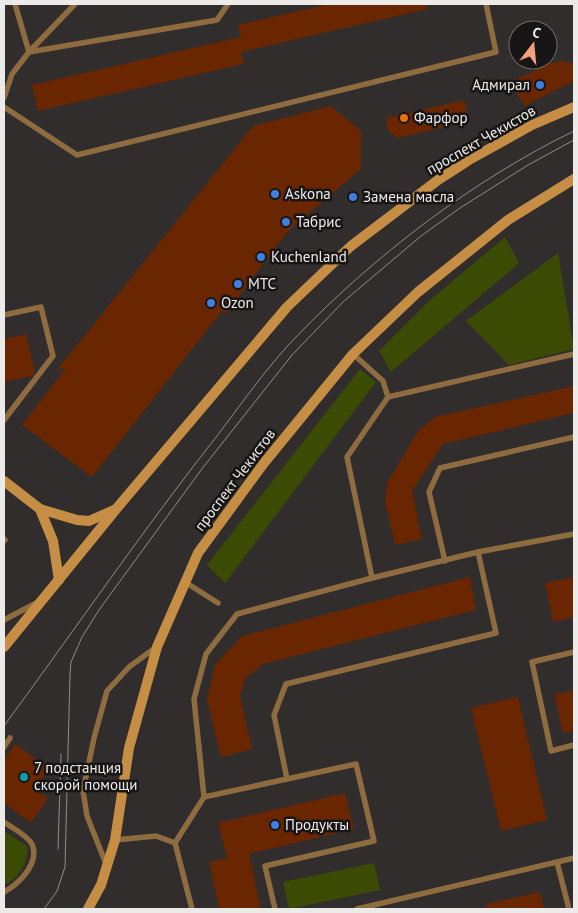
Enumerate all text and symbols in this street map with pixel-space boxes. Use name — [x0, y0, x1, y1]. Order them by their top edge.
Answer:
north arrow — [508, 20, 558, 70]
text: С — [530, 23, 543, 42]
place label: Адмирал — [472, 75, 530, 94]
marker: Адмирал — [534, 79, 546, 91]
street label: проспект Чекистов — [423, 101, 539, 179]
place label: Фарфор — [414, 108, 468, 127]
marker: Фарфор — [398, 112, 410, 124]
place label: Askona — [285, 184, 331, 203]
place label: Замена масла — [363, 187, 454, 206]
marker: Askona — [269, 188, 281, 200]
marker: Замена масла — [347, 191, 359, 203]
place label: Табрис — [296, 212, 341, 231]
marker: Табрис — [280, 216, 292, 228]
place label: Kuchenland — [271, 247, 347, 266]
marker: Kuchenland — [255, 251, 267, 263]
place label: МТС — [248, 274, 276, 293]
marker: МТС — [232, 278, 244, 290]
place label: Ozon — [221, 293, 254, 312]
marker: Ozon — [205, 297, 217, 309]
street label: проспект Чекистов — [190, 425, 279, 535]
place label: 7 подстанция скорой помощи — [34, 758, 137, 794]
marker: 7 подстанция скорой помощи — [18, 771, 30, 783]
place label: Продукты — [285, 815, 349, 834]
marker: Продукты — [269, 819, 281, 831]

